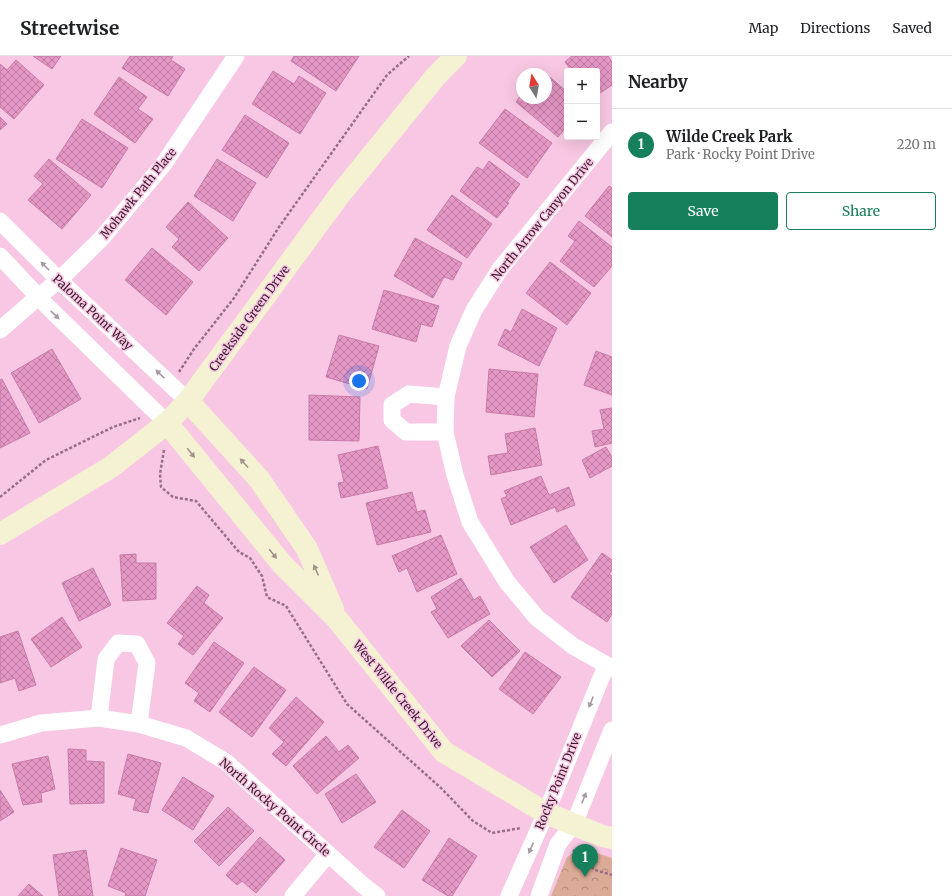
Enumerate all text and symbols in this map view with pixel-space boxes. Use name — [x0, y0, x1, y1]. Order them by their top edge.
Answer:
text: Streetwise — [20, 16, 119, 40]
text: Map — [748, 19, 778, 37]
text: Directions — [800, 19, 870, 37]
text: Saved — [892, 19, 932, 37]
north arrow — [516, 68, 552, 104]
map controls — [564, 68, 600, 140]
button: + — [564, 68, 600, 104]
text: Nearby — [628, 71, 688, 93]
button: − — [564, 104, 600, 140]
text: Wilde Creek Park — [666, 127, 793, 146]
text: 1 — [638, 136, 644, 153]
text: 220 m — [897, 136, 936, 153]
street label: Mohawk Path Place — [97, 145, 179, 241]
text: Park · Rocky Point Drive — [666, 146, 815, 163]
street label: North Arrow Canyon Drive — [488, 155, 596, 283]
button: Save — [628, 192, 778, 230]
button: Share — [786, 192, 936, 230]
one-way arrow — [40, 261, 50, 271]
street label: Creekside Green Drive — [205, 262, 293, 374]
street label: Paloma Point Way — [50, 271, 136, 353]
one-way arrow — [50, 310, 60, 320]
one-way arrow — [155, 369, 165, 379]
your location — [349, 371, 369, 391]
one-way arrow — [187, 448, 196, 459]
one-way arrow — [239, 458, 249, 468]
one-way arrow — [269, 549, 278, 560]
one-way arrow — [313, 565, 319, 576]
street label: West Wilde Creek Drive — [349, 636, 446, 751]
one-way arrow — [588, 696, 594, 707]
street label: Rocky Point Drive — [532, 730, 584, 832]
street label: North Rocky Point Circle — [216, 755, 334, 859]
one-way arrow — [582, 792, 588, 804]
one-way arrow — [527, 842, 533, 854]
pin: 1 — [572, 844, 598, 877]

